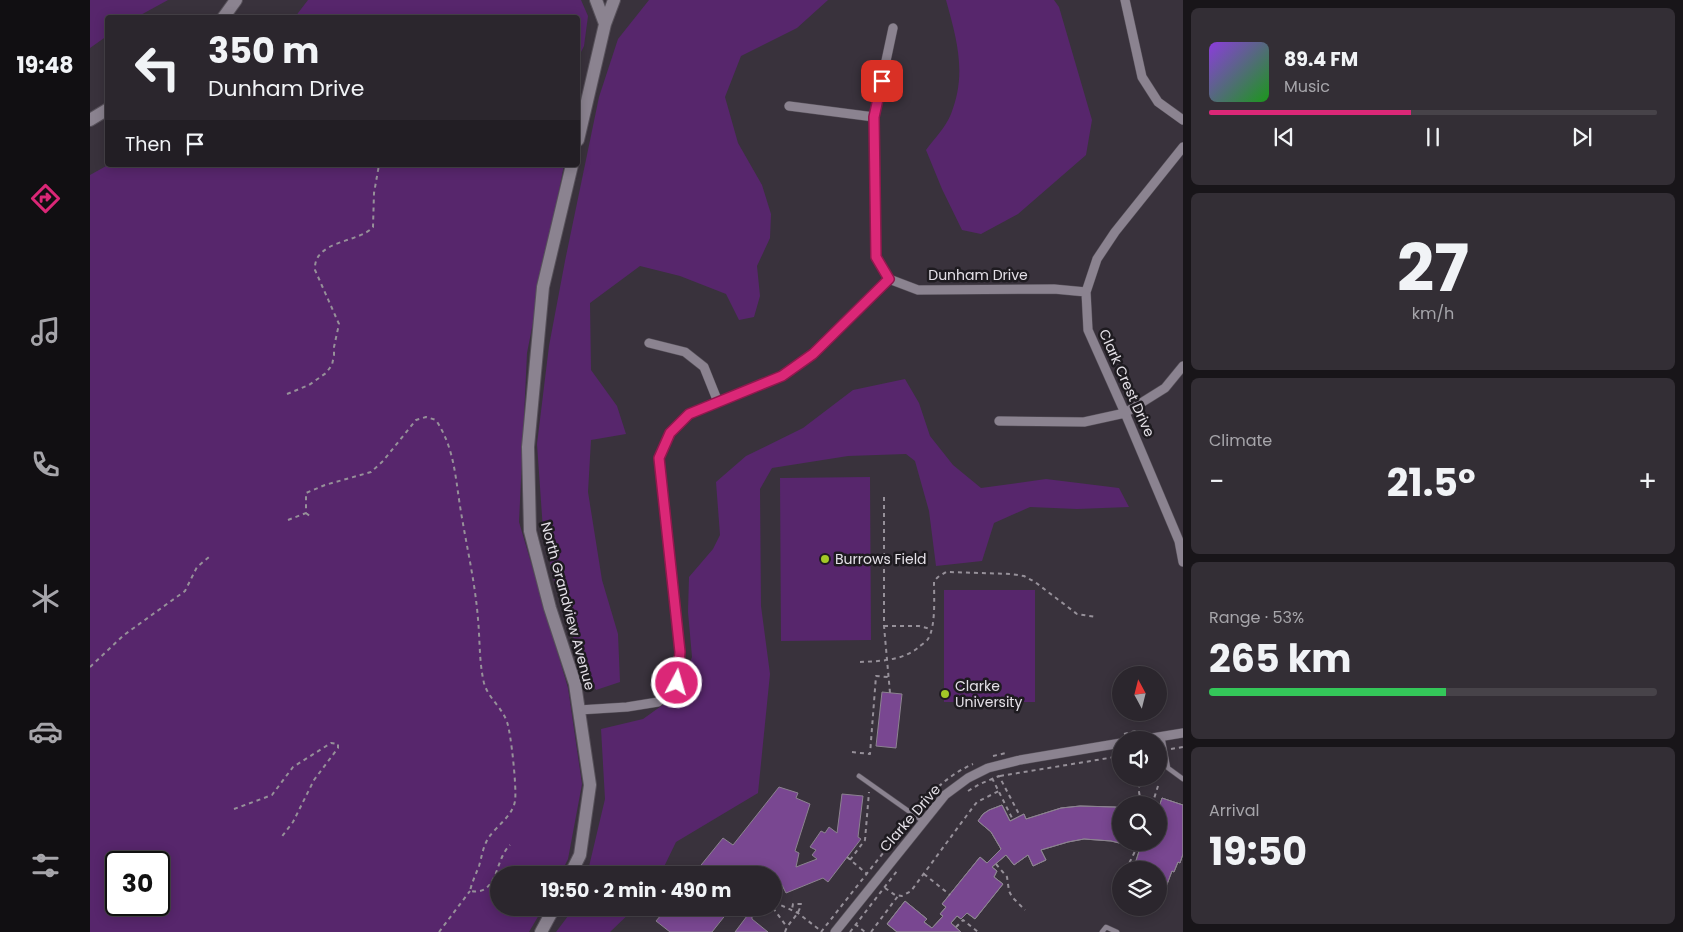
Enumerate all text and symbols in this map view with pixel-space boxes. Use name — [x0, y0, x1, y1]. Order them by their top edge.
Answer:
text: 350 m — [208, 26, 319, 75]
icon: left — [125, 35, 190, 100]
text: 89.4 FM — [1284, 46, 1358, 73]
text: 19:48 — [16, 50, 74, 81]
pin — [861, 60, 903, 102]
icon: arrive — [868, 67, 896, 95]
text: Dunham Drive — [208, 73, 364, 104]
text: Music — [1284, 75, 1330, 98]
icon: previous — [1270, 123, 1298, 151]
icon: pause — [1419, 123, 1447, 151]
icon: next — [1568, 123, 1596, 151]
icon: arrive — [181, 130, 209, 158]
text: Then — [125, 131, 171, 158]
icon: directions — [28, 181, 63, 216]
text: 27 — [1397, 223, 1469, 314]
street label: Dunham Drive — [928, 265, 1028, 285]
text: km/h — [1412, 302, 1454, 325]
icon: music — [28, 314, 63, 349]
street label: Clark Crest Drive — [1094, 326, 1160, 440]
text: Climate — [1209, 429, 1272, 452]
icon: phone — [28, 447, 63, 482]
text: 21.5° — [1387, 456, 1476, 509]
text: − — [1209, 462, 1224, 501]
text: + — [1638, 462, 1657, 501]
street label: North Grandview Avenue — [536, 520, 600, 693]
place label: Burrows Field — [835, 549, 927, 569]
marker: Burrows Field — [819, 553, 831, 565]
icon: climate — [28, 581, 63, 616]
text: Range · 53% — [1209, 606, 1304, 629]
text: 265 km — [1209, 632, 1351, 685]
position arrow — [650, 656, 702, 708]
north arrow — [1112, 666, 1168, 721]
map controls — [1112, 666, 1167, 916]
place label: Clarke University — [955, 676, 1022, 712]
marker: Clarke University — [939, 688, 951, 700]
icon: car — [28, 714, 63, 749]
button: sound — [1112, 731, 1167, 786]
street label: Clarke Drive — [875, 780, 945, 856]
button: search — [1112, 796, 1167, 851]
text: Arrival — [1209, 799, 1259, 822]
text: 19:50 — [1209, 825, 1307, 878]
icon: filters — [28, 848, 63, 883]
speed limit sign: 30 — [105, 851, 170, 916]
button: layers — [1112, 861, 1167, 916]
text: 19:50 · 2 min · 490 m — [541, 877, 731, 904]

